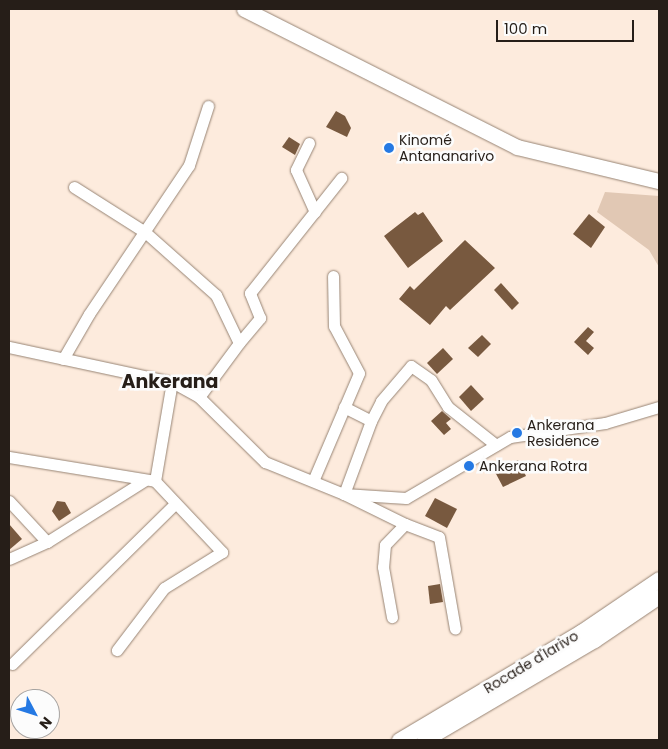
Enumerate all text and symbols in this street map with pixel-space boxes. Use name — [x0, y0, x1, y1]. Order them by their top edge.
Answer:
scale bar — [498, 10, 636, 42]
text: 100 m — [504, 18, 547, 39]
place label: Kinomé Antananarivo — [399, 132, 494, 164]
marker: Kinomé Antananarivo — [383, 142, 395, 154]
district label: Ankerana — [122, 371, 218, 393]
place label: Ankerana Residence — [527, 417, 599, 450]
marker: Ankerana Residence — [511, 427, 523, 439]
place label: Ankerana Rotra — [479, 458, 587, 474]
marker: Ankerana Rotra — [463, 460, 475, 472]
street label: Rocade d'Iarivo — [481, 627, 581, 697]
north arrow — [10, 689, 60, 739]
text: N — [35, 713, 57, 733]

